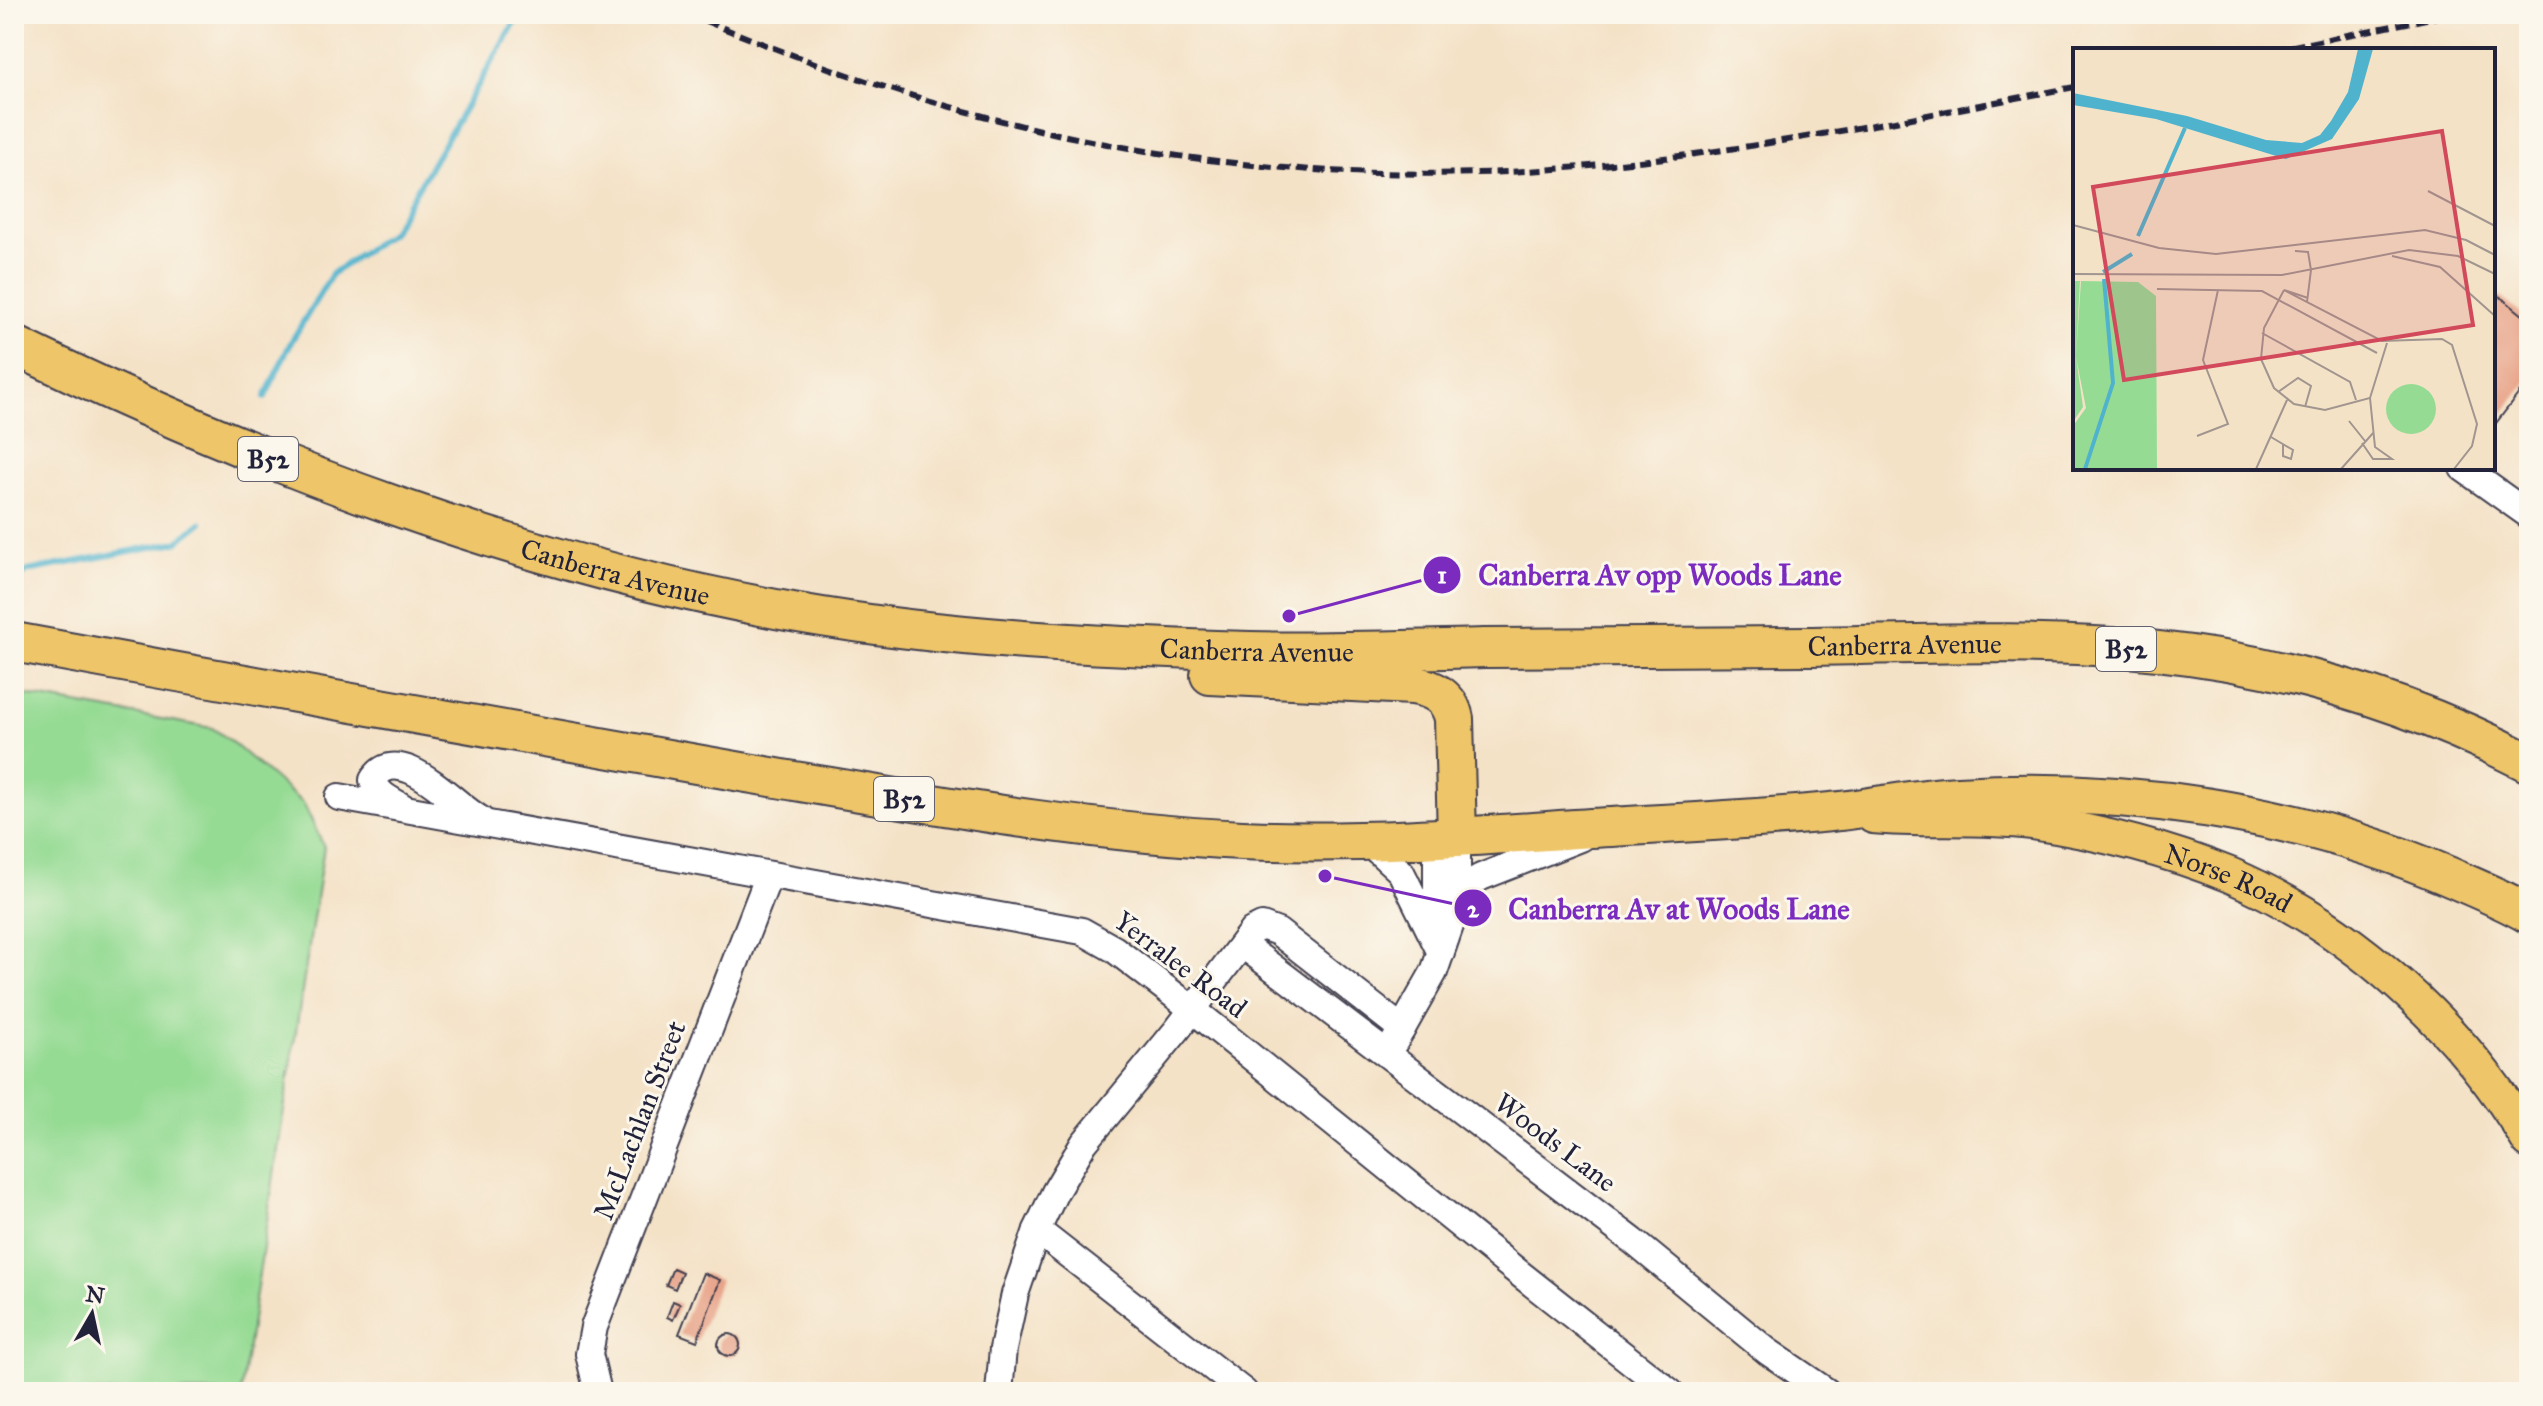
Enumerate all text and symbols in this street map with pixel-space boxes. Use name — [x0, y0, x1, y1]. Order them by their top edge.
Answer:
inset map — [2073, 48, 2495, 470]
road number: B52 — [238, 437, 298, 481]
street label: Canberra Avenue — [516, 531, 713, 613]
callout: Canberra Av opp Woods Lane — [1422, 548, 1858, 602]
text: Canberra Av opp Woods Lane — [1478, 557, 1842, 593]
text: 1 — [1437, 560, 1447, 590]
street label: Canberra Avenue — [1807, 626, 2002, 664]
road number: B52 — [2096, 627, 2156, 671]
street label: Canberra Avenue — [1159, 631, 1354, 670]
road number: B52 — [874, 777, 934, 821]
street label: Norse Road — [2160, 836, 2298, 921]
callout: Canberra Av at Woods Lane — [1453, 881, 1866, 935]
text: Canberra Av at Woods Lane — [1508, 891, 1850, 927]
text: 2 — [1467, 894, 1480, 924]
street label: Yerralee Road — [1108, 903, 1254, 1026]
street label: McLachlan Street — [585, 1016, 694, 1225]
street label: Woods Lane — [1488, 1085, 1624, 1200]
north arrow — [52, 1274, 132, 1354]
text: N — [84, 1280, 107, 1310]

